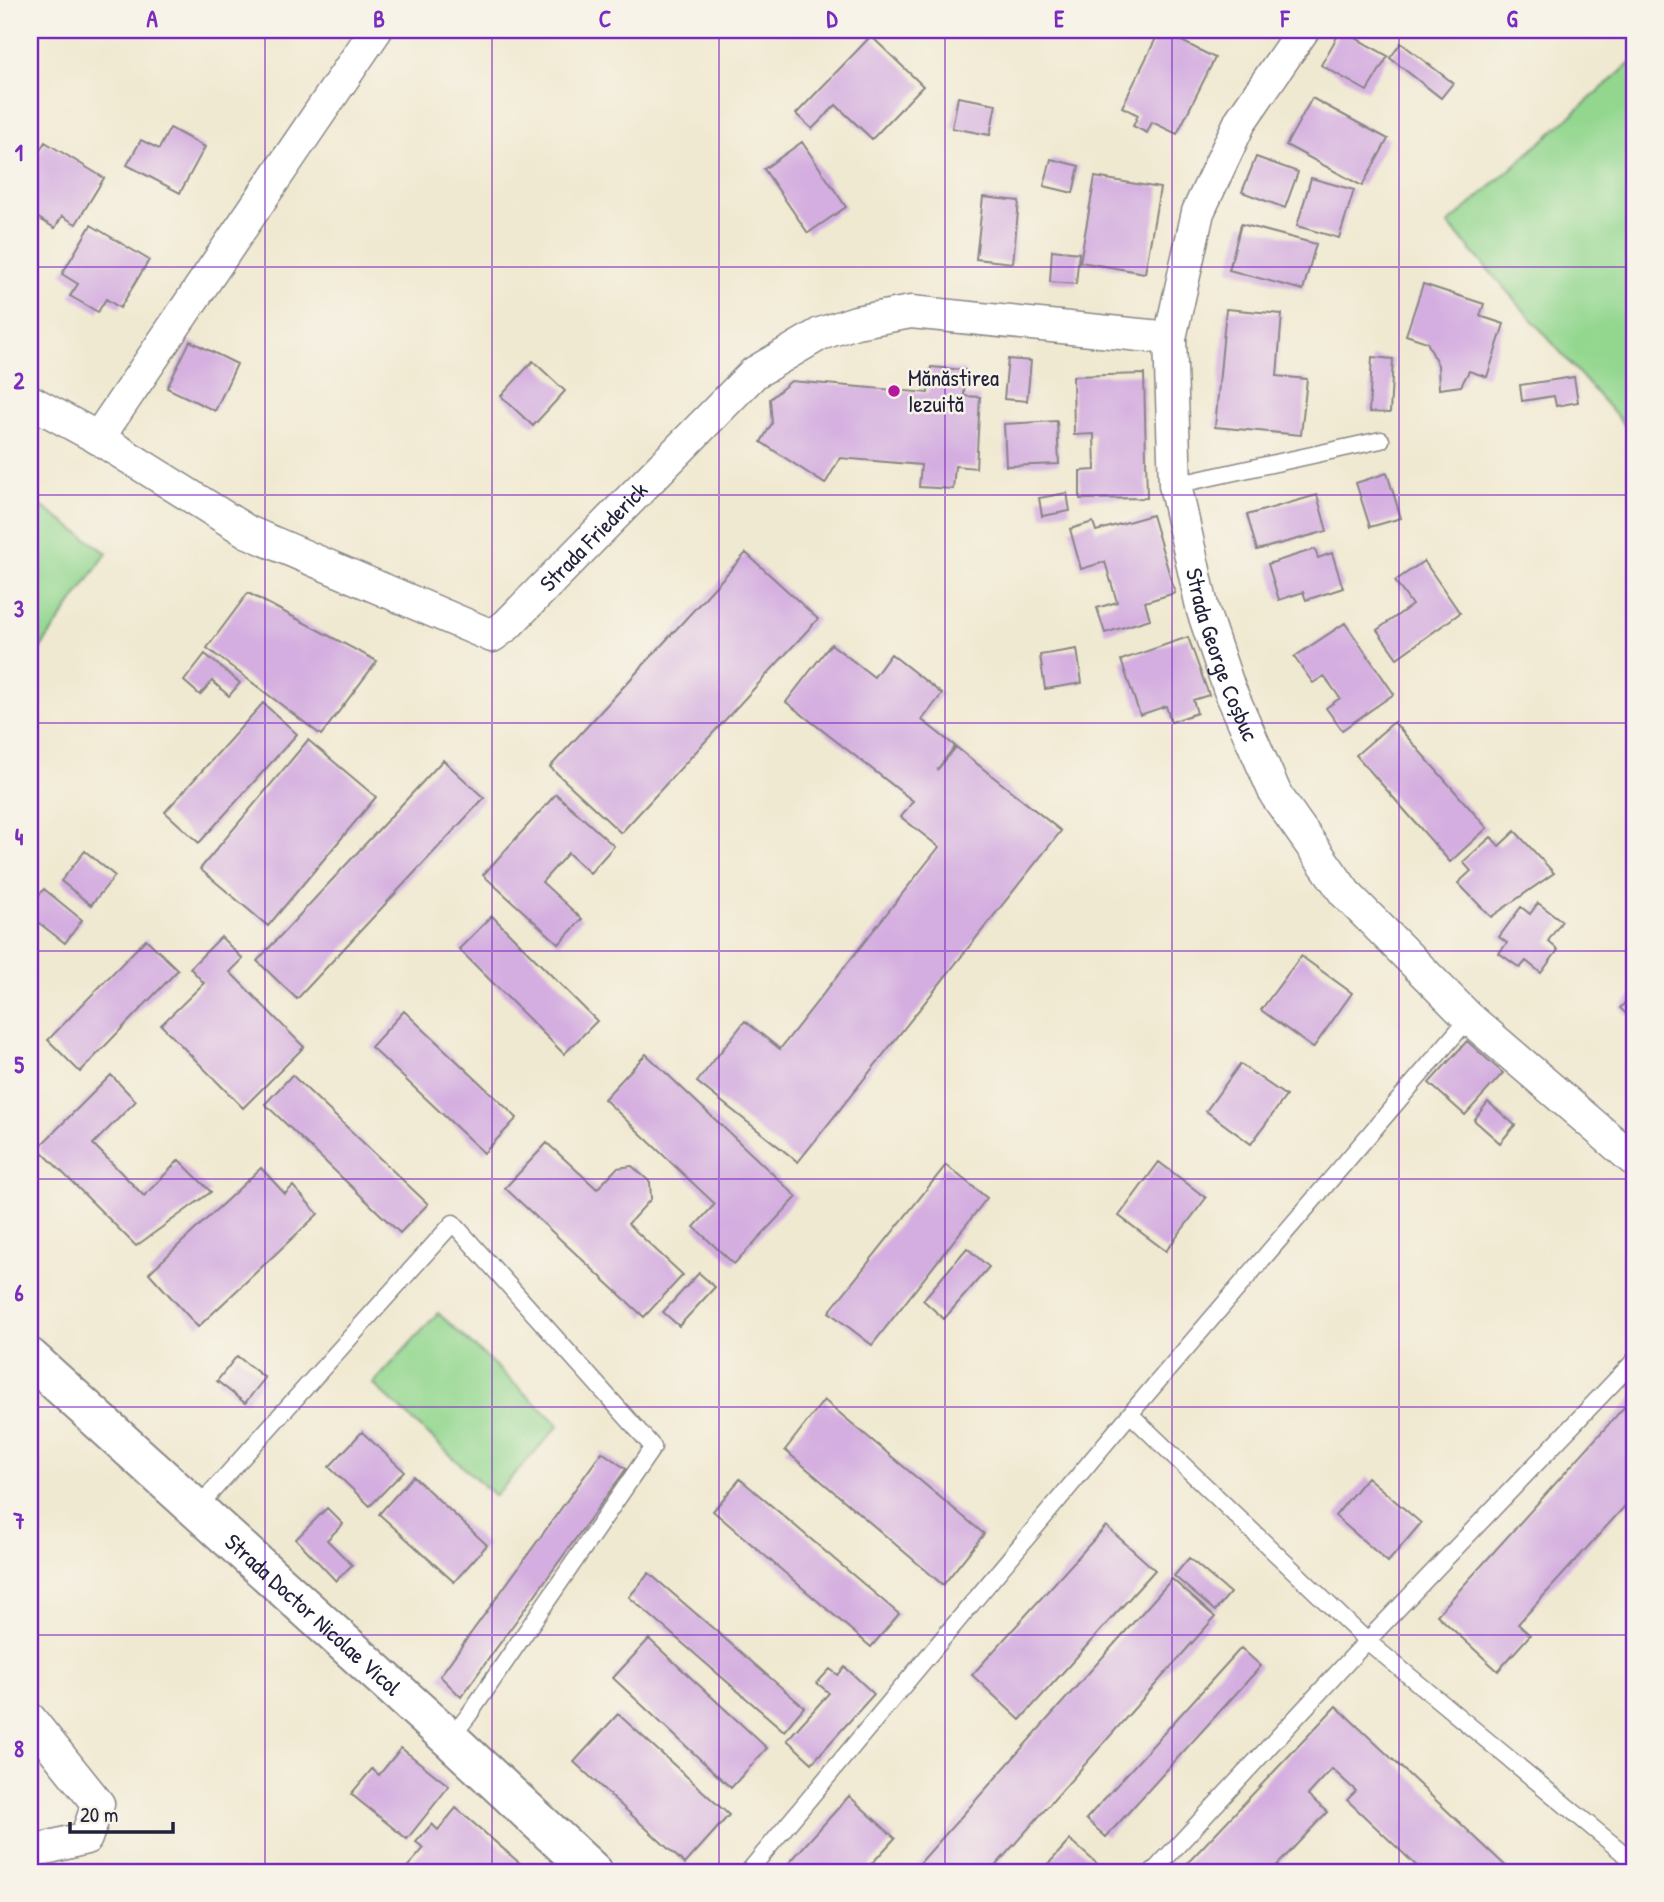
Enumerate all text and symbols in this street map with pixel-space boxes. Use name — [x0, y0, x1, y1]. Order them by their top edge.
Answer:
text: A — [146, 3, 158, 34]
text: B — [373, 3, 385, 34]
text: C — [599, 3, 611, 34]
text: D — [827, 3, 839, 34]
text: E — [1054, 3, 1065, 34]
text: F — [1280, 3, 1291, 34]
text: G — [1506, 3, 1518, 34]
text: 1 — [15, 137, 23, 168]
place label: Mănăstirea Iezuită — [908, 362, 999, 419]
text: 2 — [14, 365, 25, 396]
marker: Mănăstirea Iezuită — [886, 383, 902, 399]
street label: Strada Friederick — [532, 474, 654, 598]
street label: Strada George Coșbuc — [1179, 565, 1266, 746]
text: 3 — [14, 593, 24, 624]
text: 4 — [15, 821, 24, 852]
text: 5 — [14, 1049, 24, 1080]
text: 6 — [14, 1277, 24, 1308]
text: 7 — [12, 1505, 25, 1536]
street label: Strada Doctor Nicolae Vicol — [218, 1526, 409, 1703]
text: 8 — [14, 1733, 24, 1764]
scale bar — [70, 1790, 173, 1834]
text: 20 m — [80, 1800, 118, 1829]

